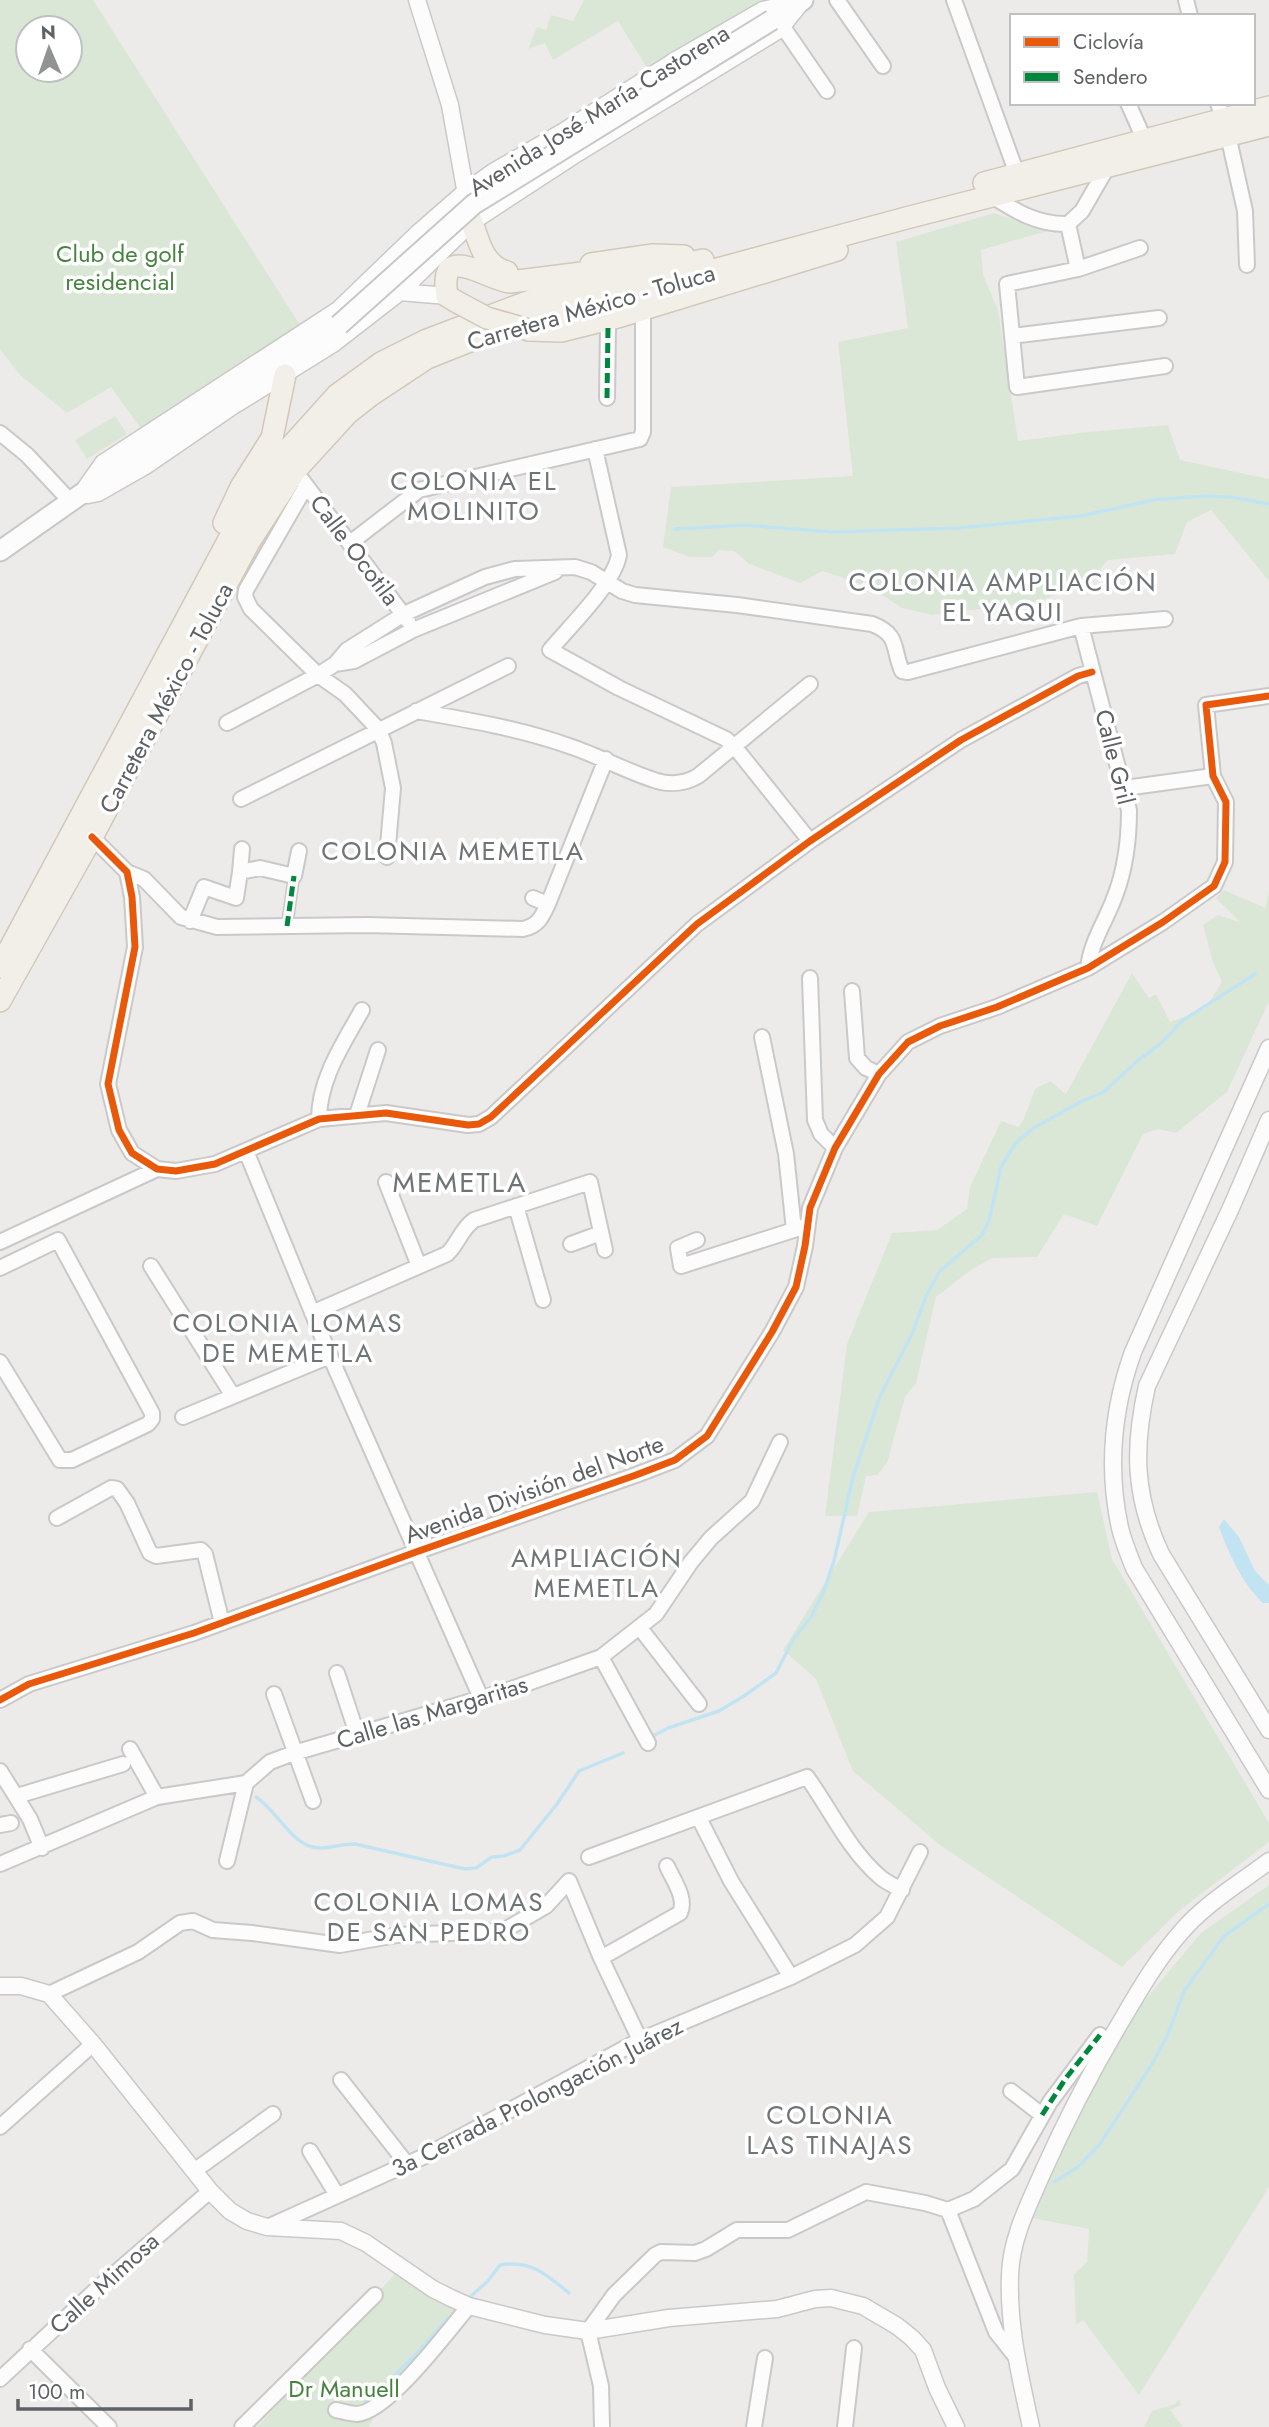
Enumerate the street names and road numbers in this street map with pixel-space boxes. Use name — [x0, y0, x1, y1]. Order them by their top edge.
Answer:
street label: Avenida José María Castorena — [462, 15, 736, 205]
street label: Carretera México - Toluca — [463, 255, 719, 359]
street label: Calle Ocotila — [302, 487, 408, 613]
street label: Carretera México - Toluca — [90, 576, 242, 820]
street label: Calle Gril — [1086, 706, 1144, 808]
street label: Avenida División del Norte — [400, 1426, 668, 1552]
street label: Calle las Margaritas — [332, 1666, 532, 1758]
street label: 3a Cerrada Prolongación Juárez — [385, 2008, 689, 2186]
street label: Calle Mimosa — [41, 2224, 167, 2342]

